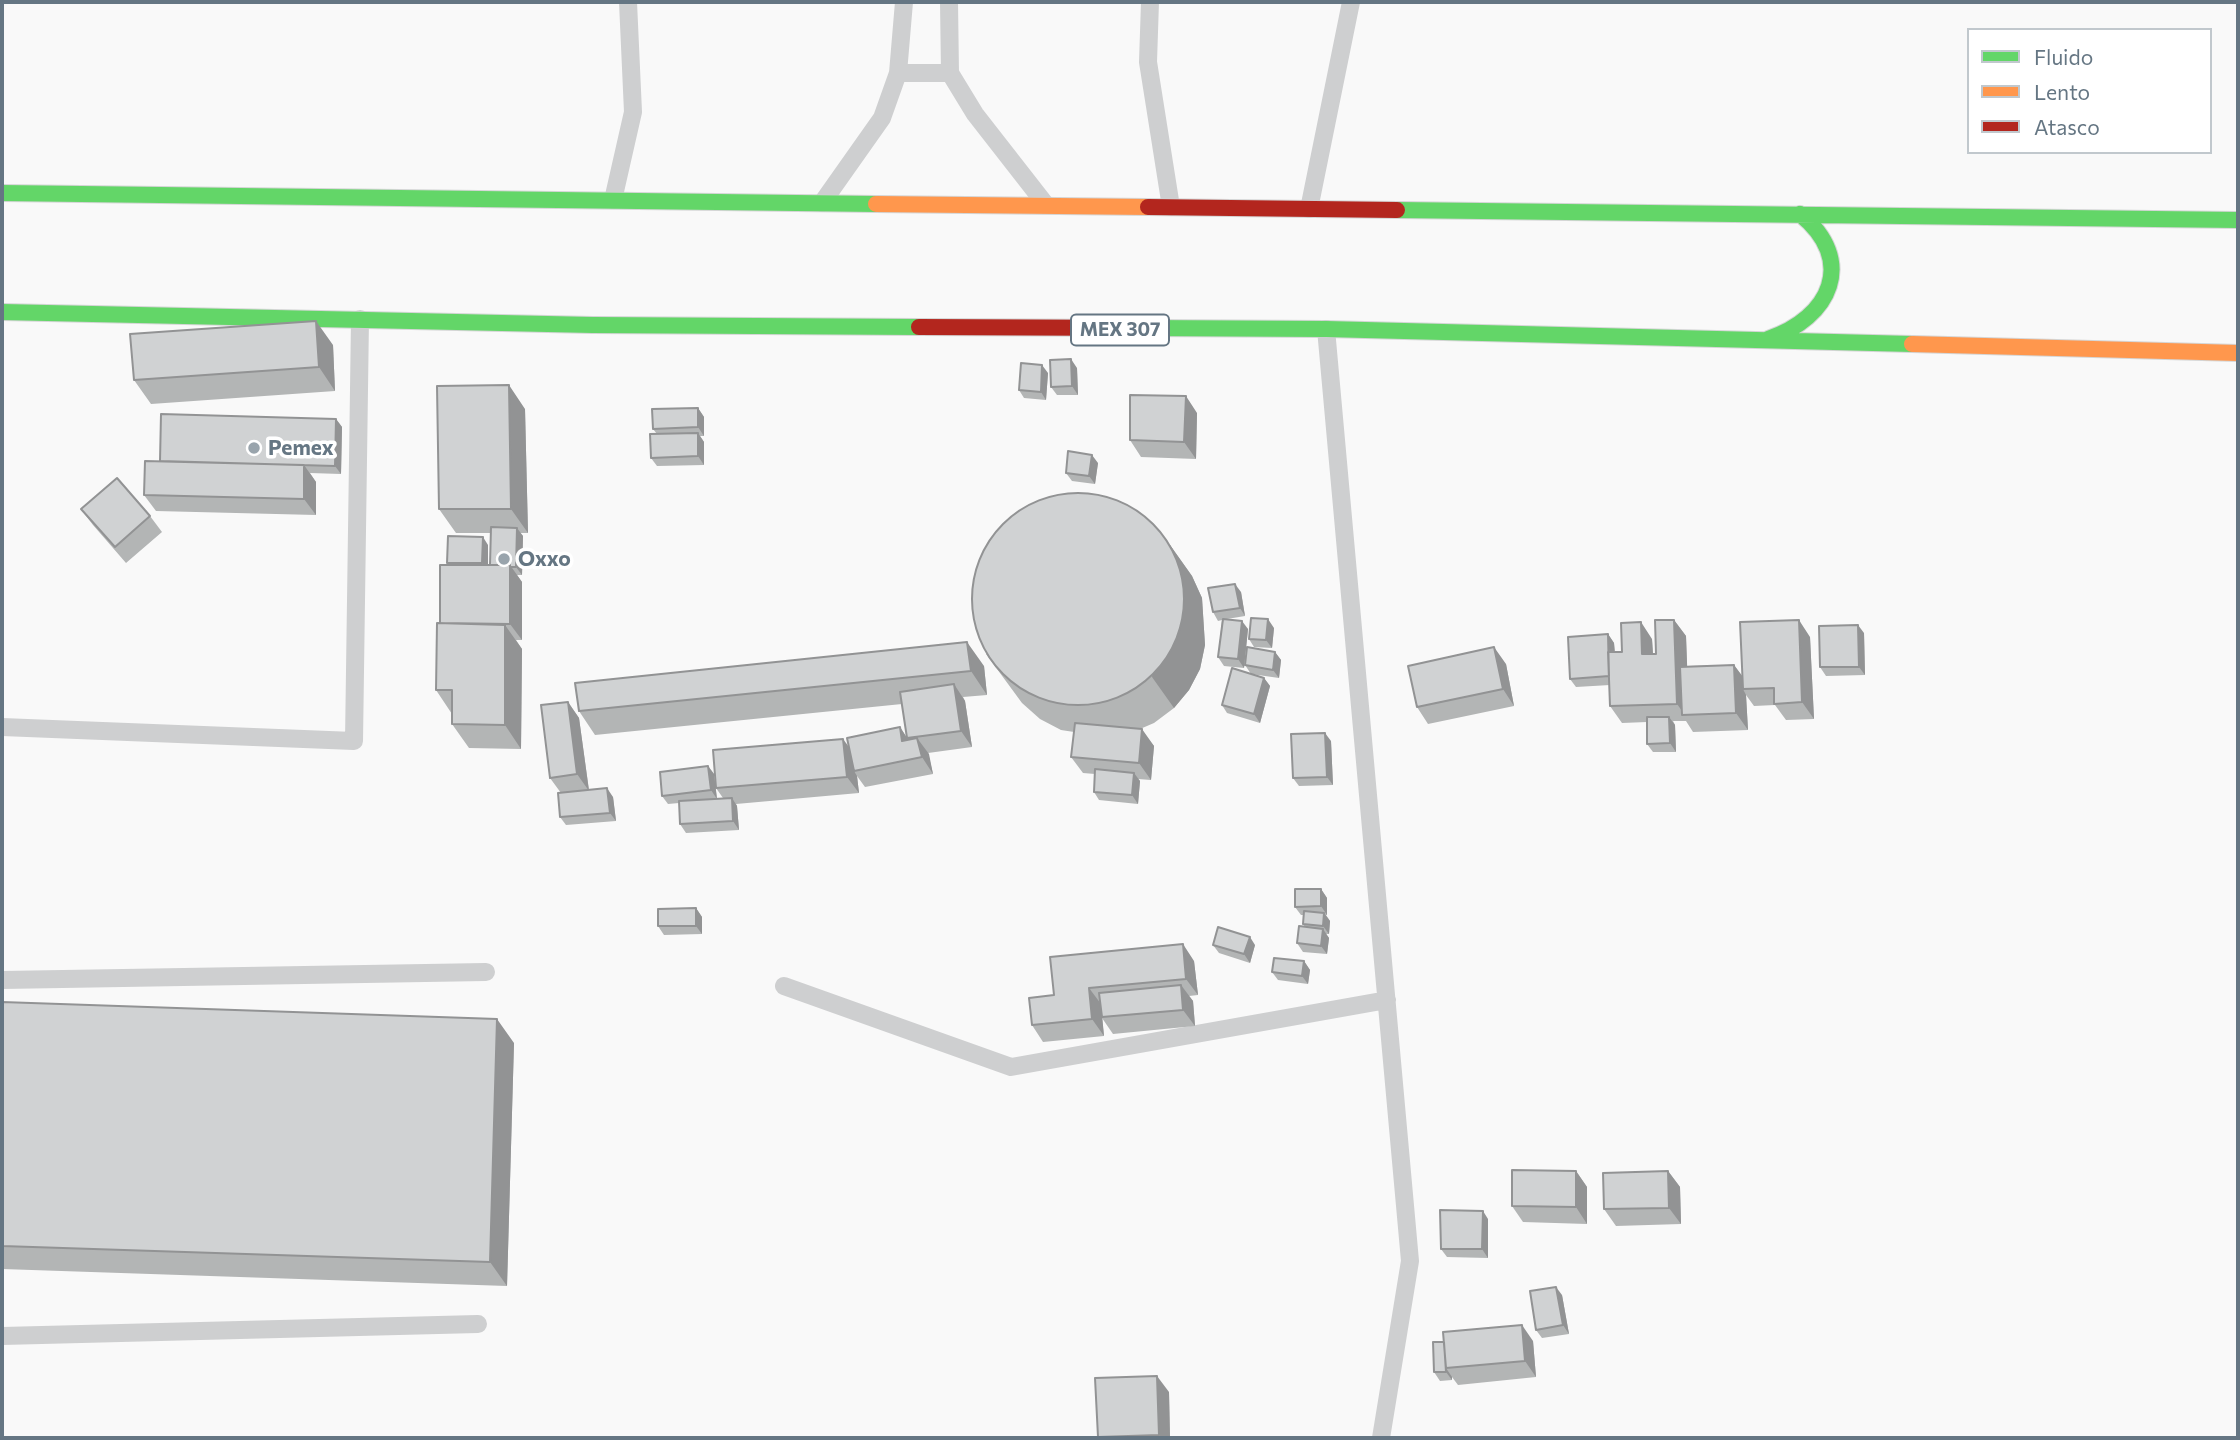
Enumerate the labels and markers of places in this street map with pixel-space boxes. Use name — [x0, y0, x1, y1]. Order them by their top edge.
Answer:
place label: Pemex — [268, 435, 334, 461]
marker: Pemex — [246, 440, 262, 456]
place label: Oxxo — [518, 546, 571, 572]
marker: Oxxo — [496, 551, 512, 567]

